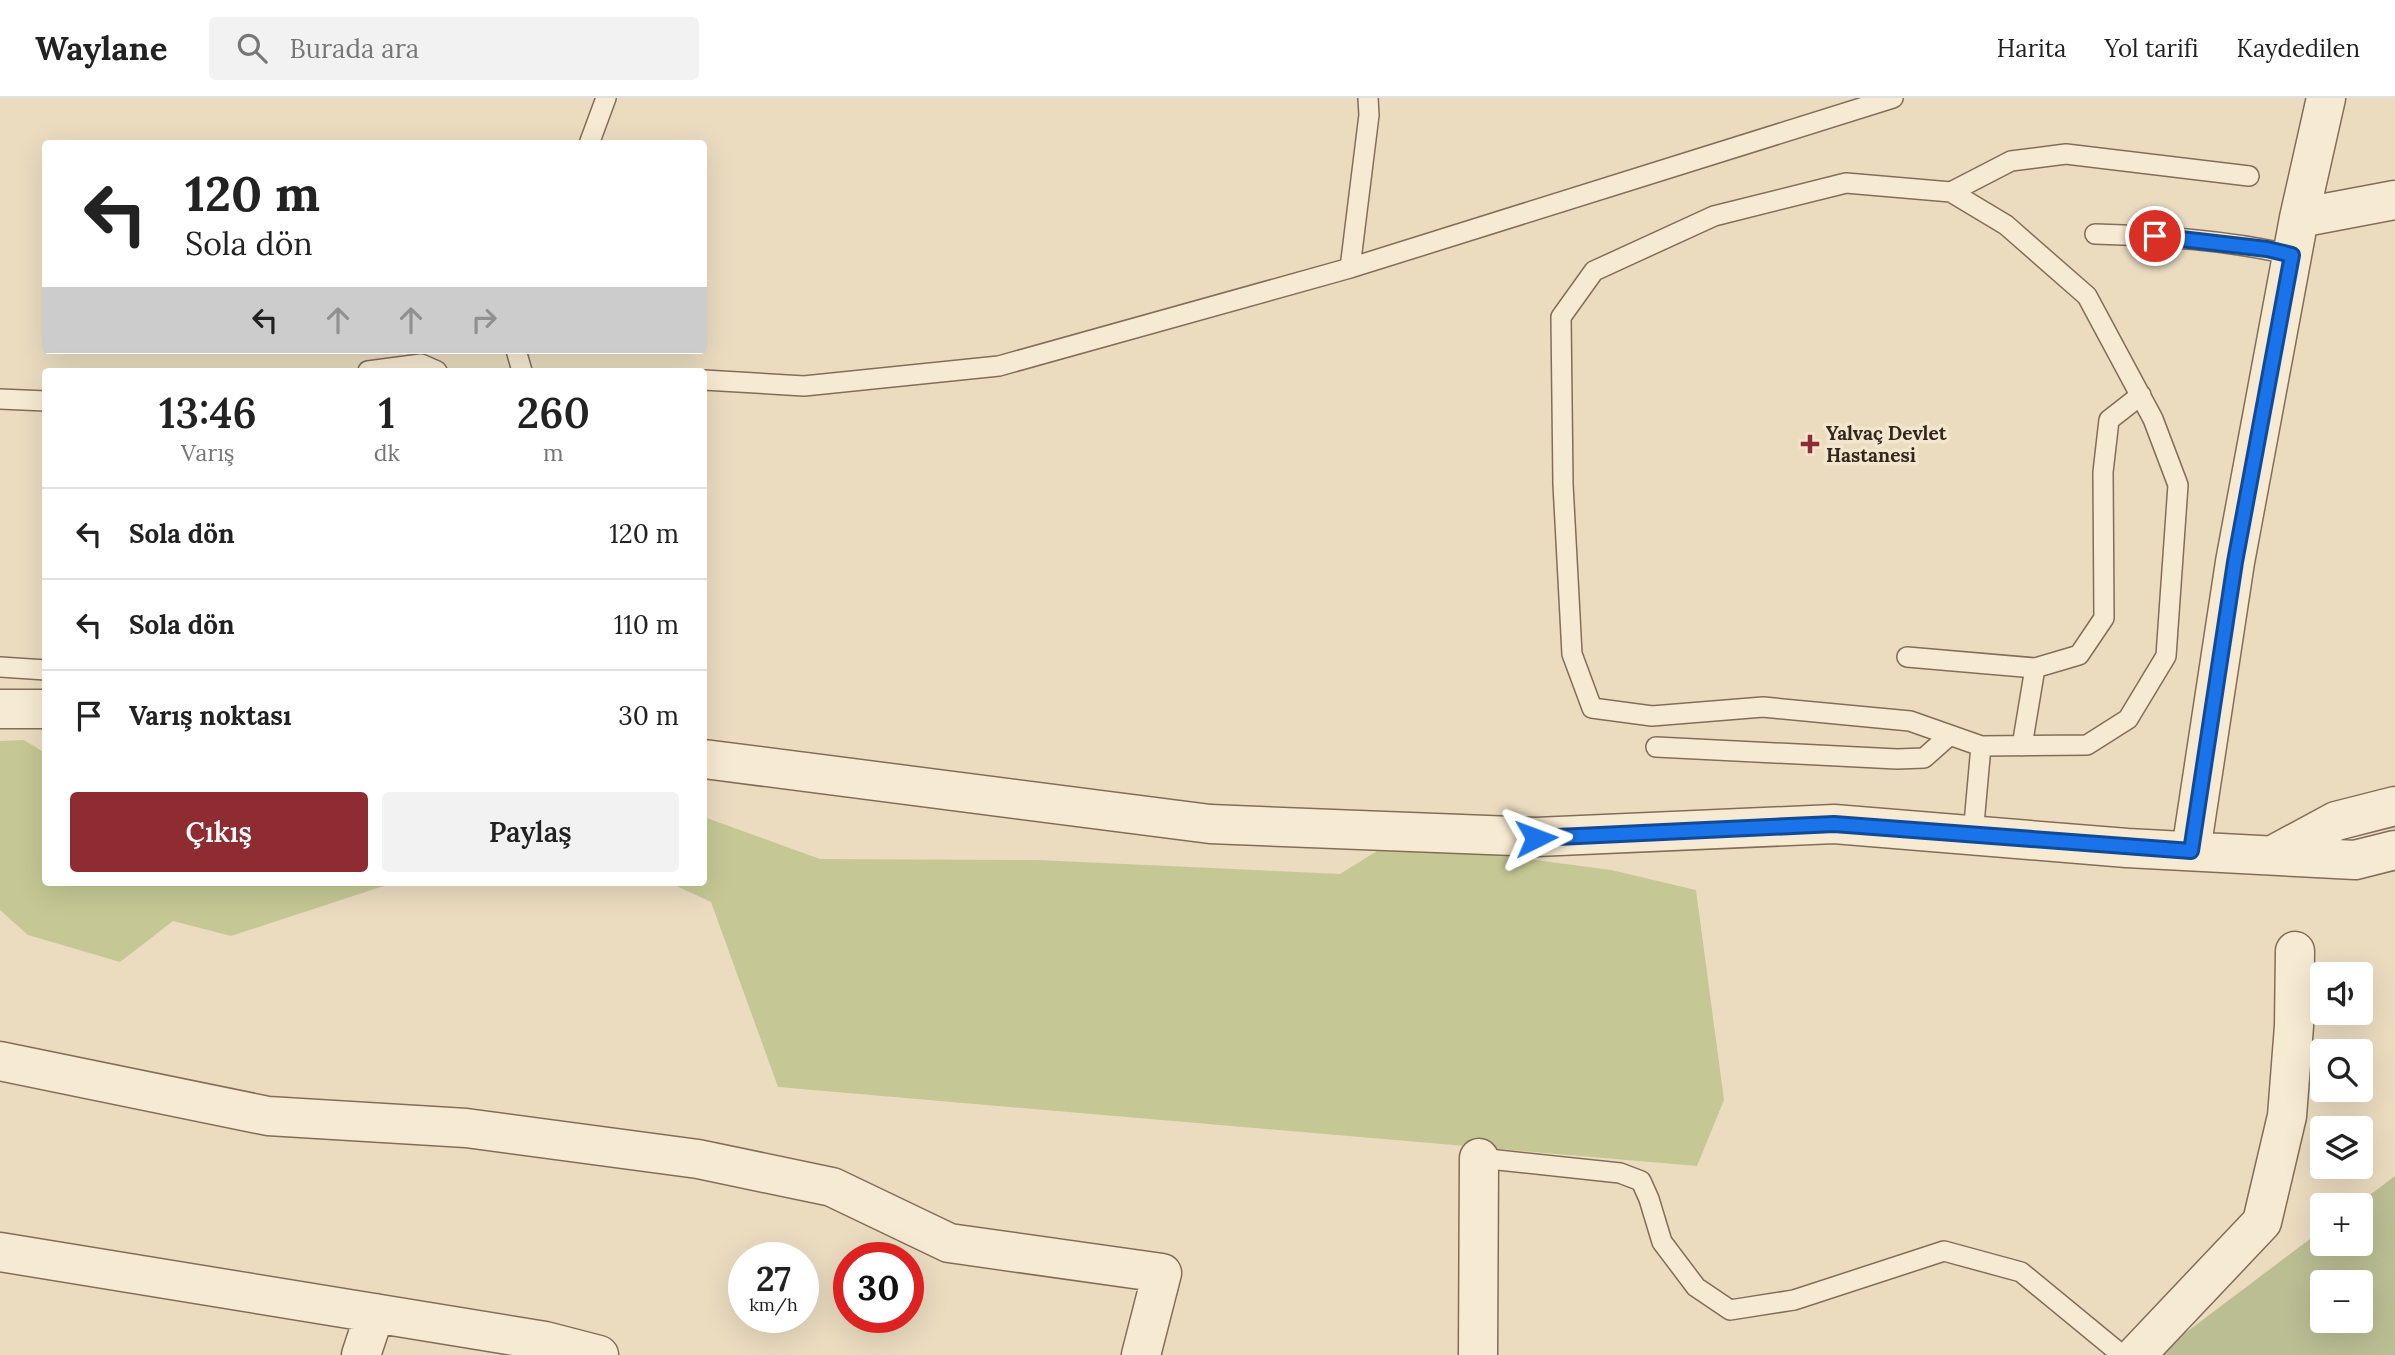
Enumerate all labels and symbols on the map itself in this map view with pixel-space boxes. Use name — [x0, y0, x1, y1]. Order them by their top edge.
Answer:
pin — [2125, 206, 2185, 266]
place label: Yalvaç Devlet Hastanesi — [1826, 421, 1948, 467]
marker: Yalvaç Devlet Hastanesi — [1800, 434, 1820, 454]
position arrow — [1499, 801, 1573, 875]
speed limit sign: 30 — [833, 1242, 924, 1333]

